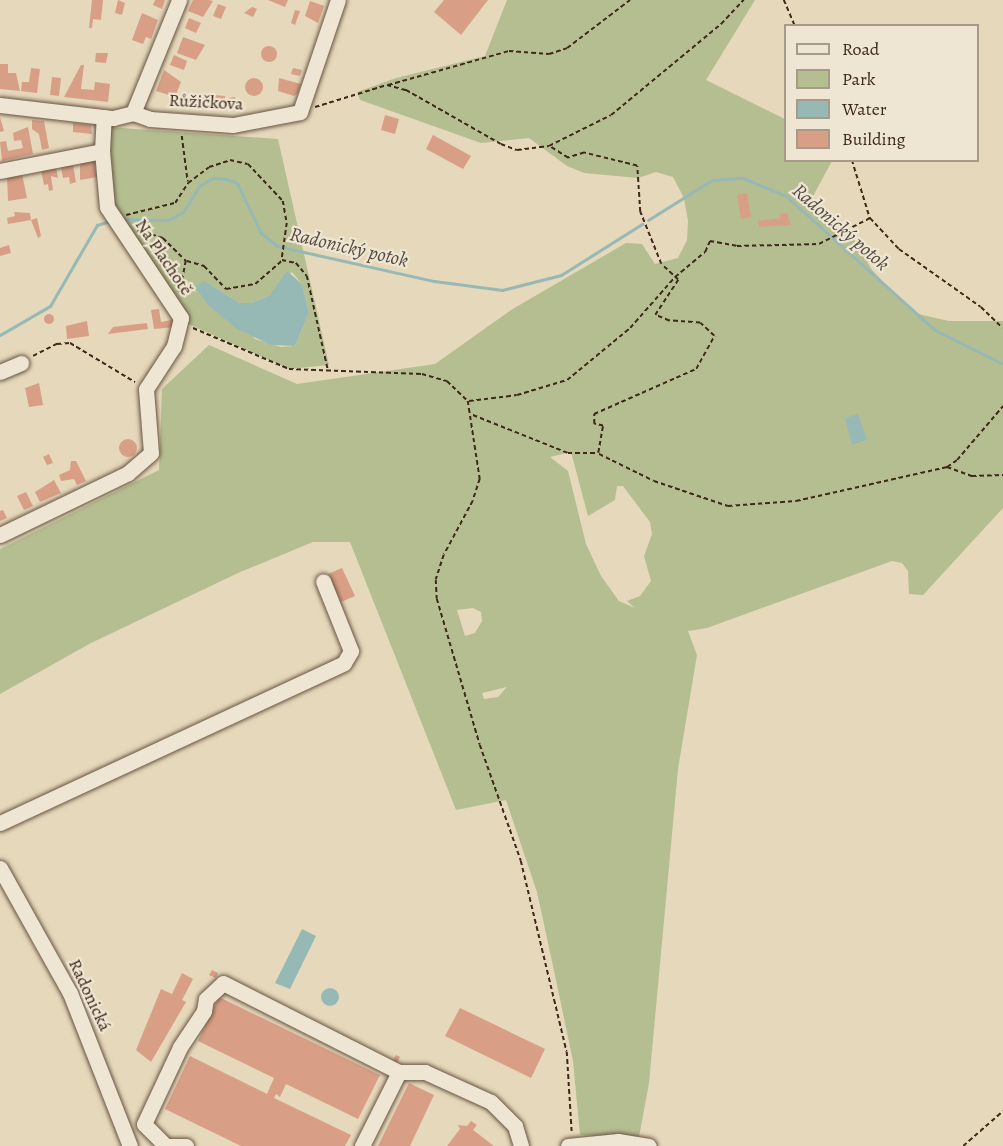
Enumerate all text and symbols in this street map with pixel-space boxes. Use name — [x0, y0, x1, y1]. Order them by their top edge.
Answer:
legend — [784, 24, 979, 162]
text: Road — [842, 37, 879, 61]
text: Park — [842, 67, 876, 91]
street label: Růžičkova — [168, 89, 244, 115]
text: Water — [842, 97, 887, 121]
text: Building — [842, 127, 906, 151]
water label: Radonický potok — [788, 178, 894, 276]
street label: Na Plachotě — [131, 215, 197, 299]
water label: Radonický potok — [287, 222, 411, 272]
street label: Radonická — [64, 955, 116, 1035]

